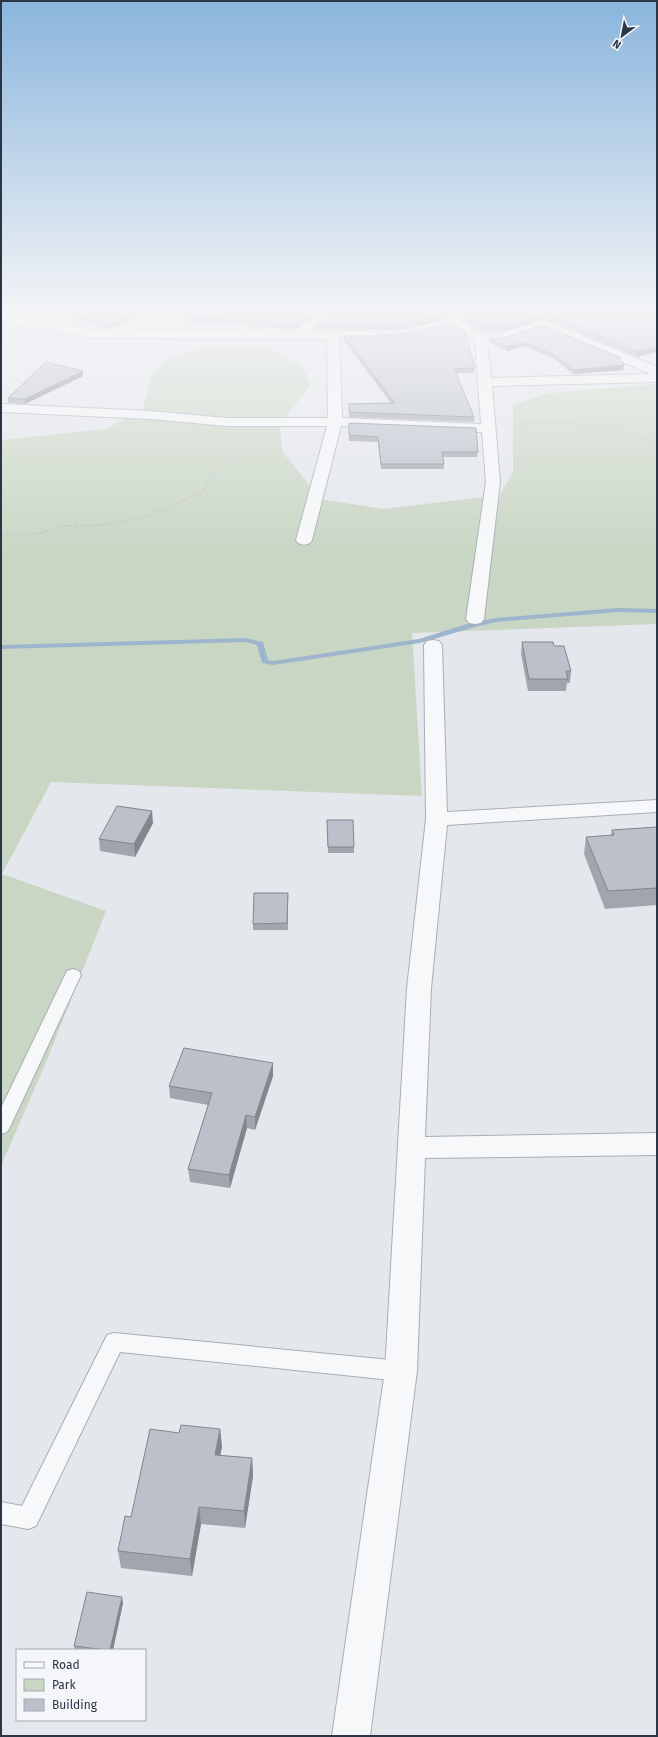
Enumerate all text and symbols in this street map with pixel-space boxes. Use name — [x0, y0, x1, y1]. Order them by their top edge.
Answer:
north arrow — [602, 16, 642, 56]
text: N — [610, 37, 624, 52]
legend — [16, 1649, 146, 1721]
text: Road — [52, 1658, 80, 1672]
text: Park — [52, 1678, 76, 1692]
text: Building — [52, 1698, 98, 1712]

